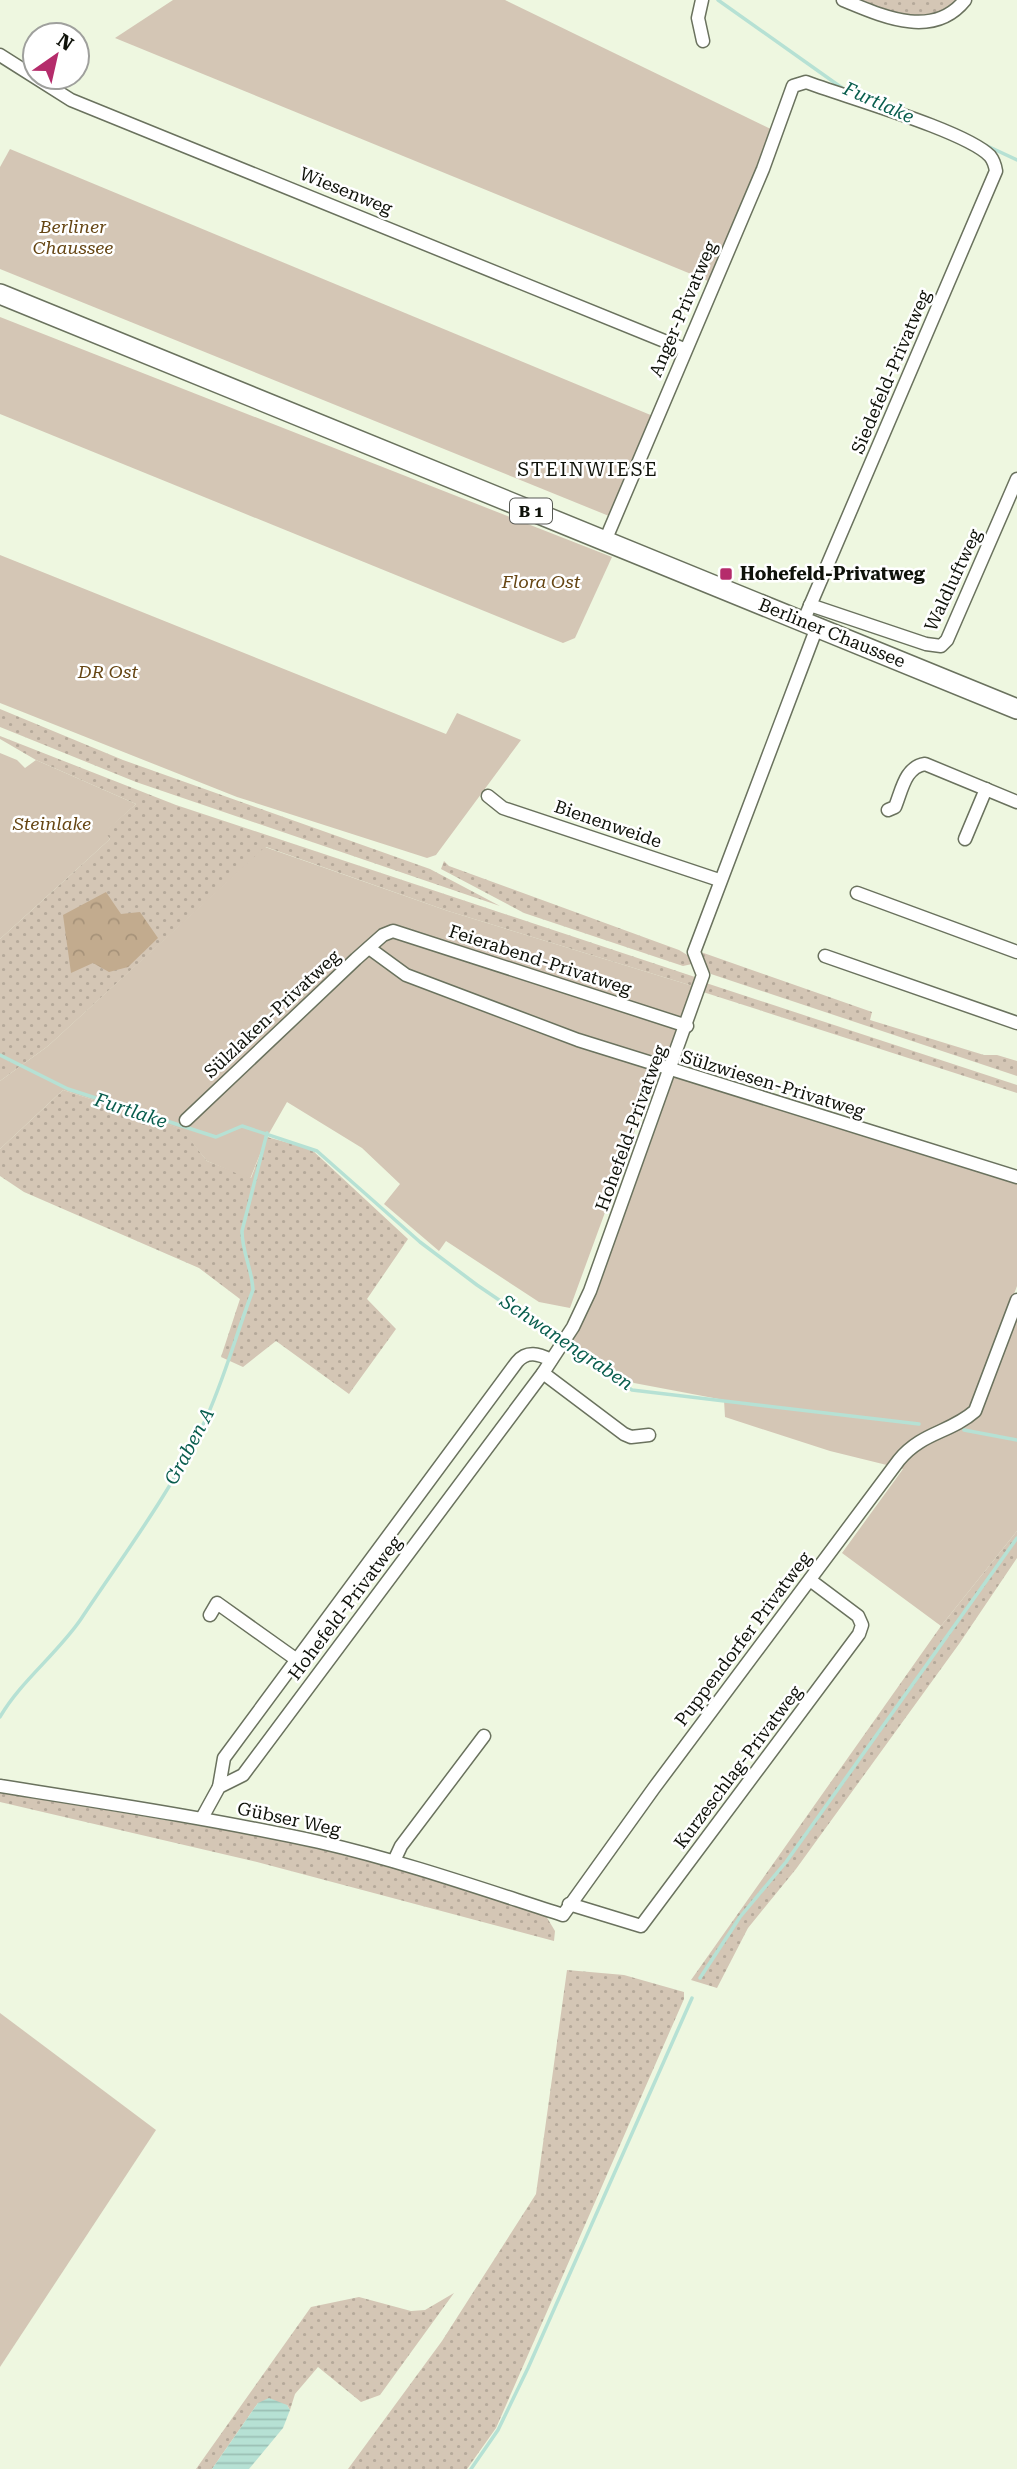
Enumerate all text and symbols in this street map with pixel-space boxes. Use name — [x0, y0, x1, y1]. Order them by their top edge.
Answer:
north arrow — [21, 21, 91, 91]
text: N — [53, 29, 78, 56]
water label: Furtlake — [839, 76, 918, 128]
street label: Wiesenweg — [297, 162, 396, 219]
park label: Berliner Chaussee — [33, 216, 113, 258]
street label: Anger-Privatweg — [645, 237, 721, 380]
street label: Siedefeld-Privatweg — [847, 286, 935, 457]
district label: STEINWIESE — [517, 458, 659, 481]
road number: B 1 — [510, 498, 552, 524]
street label: Waldluftweg — [920, 525, 986, 634]
place label: Hohefeld-Privatweg — [740, 563, 926, 584]
marker: Hohefeld-Privatweg — [718, 566, 734, 582]
park label: Flora Ost — [501, 571, 581, 592]
street label: Berliner Chaussee — [756, 594, 909, 672]
park label: DR Ost — [77, 661, 138, 682]
street label: Bienenweide — [552, 795, 665, 852]
park label: Steinlake — [12, 813, 91, 834]
street label: Feierabend-Privatweg — [446, 920, 635, 999]
street label: Sülzlaken-Privatweg — [199, 945, 344, 1082]
street label: Hohefeld-Privatweg — [591, 1041, 671, 1214]
street label: Sülzwiesen-Privatweg — [679, 1046, 868, 1122]
water label: Furtlake — [91, 1088, 170, 1133]
water label: Schwanengraben — [495, 1289, 638, 1395]
water label: Graben A — [160, 1404, 219, 1489]
street label: Hohefeld-Privatweg — [284, 1531, 406, 1684]
street label: Puppendorfer Privatweg — [670, 1547, 815, 1730]
street label: Kurzeschlag-Privatweg — [669, 1680, 806, 1852]
street label: Gübser Weg — [236, 1797, 343, 1840]

